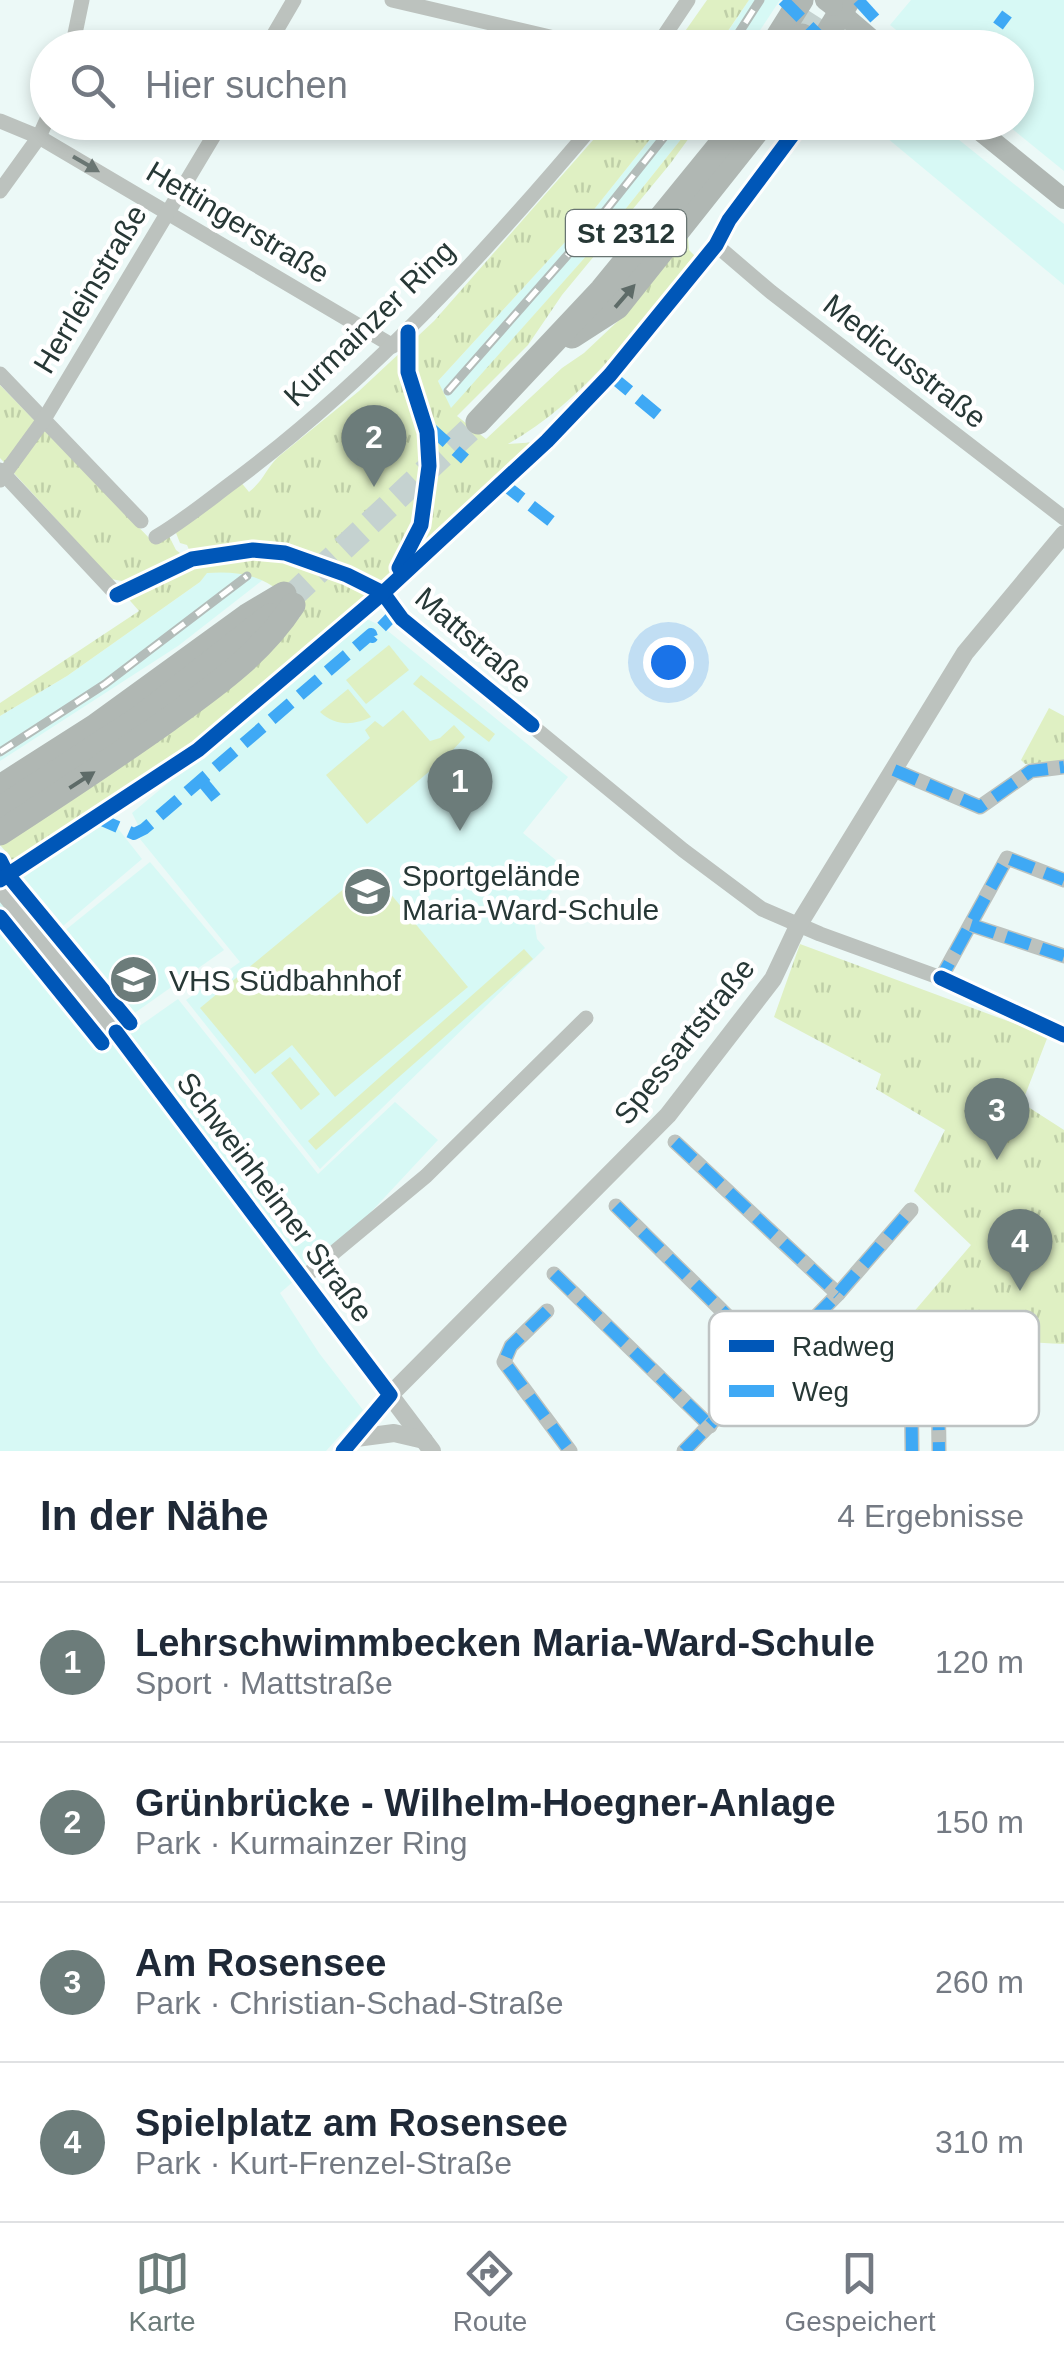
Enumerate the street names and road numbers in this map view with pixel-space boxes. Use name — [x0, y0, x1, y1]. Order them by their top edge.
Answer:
street label: Hettingerstraße — [141, 155, 335, 289]
street label: Herrleinstraße — [27, 199, 153, 379]
road number: St 2312 — [566, 210, 686, 256]
street label: Kurmainzer Ring — [277, 234, 461, 412]
street label: Medicusstraße — [817, 287, 993, 435]
street label: Mattstraße — [409, 581, 539, 699]
street label: Spessartstraße — [607, 952, 761, 1130]
street label: Schweinheimer Straße — [171, 1066, 379, 1328]

